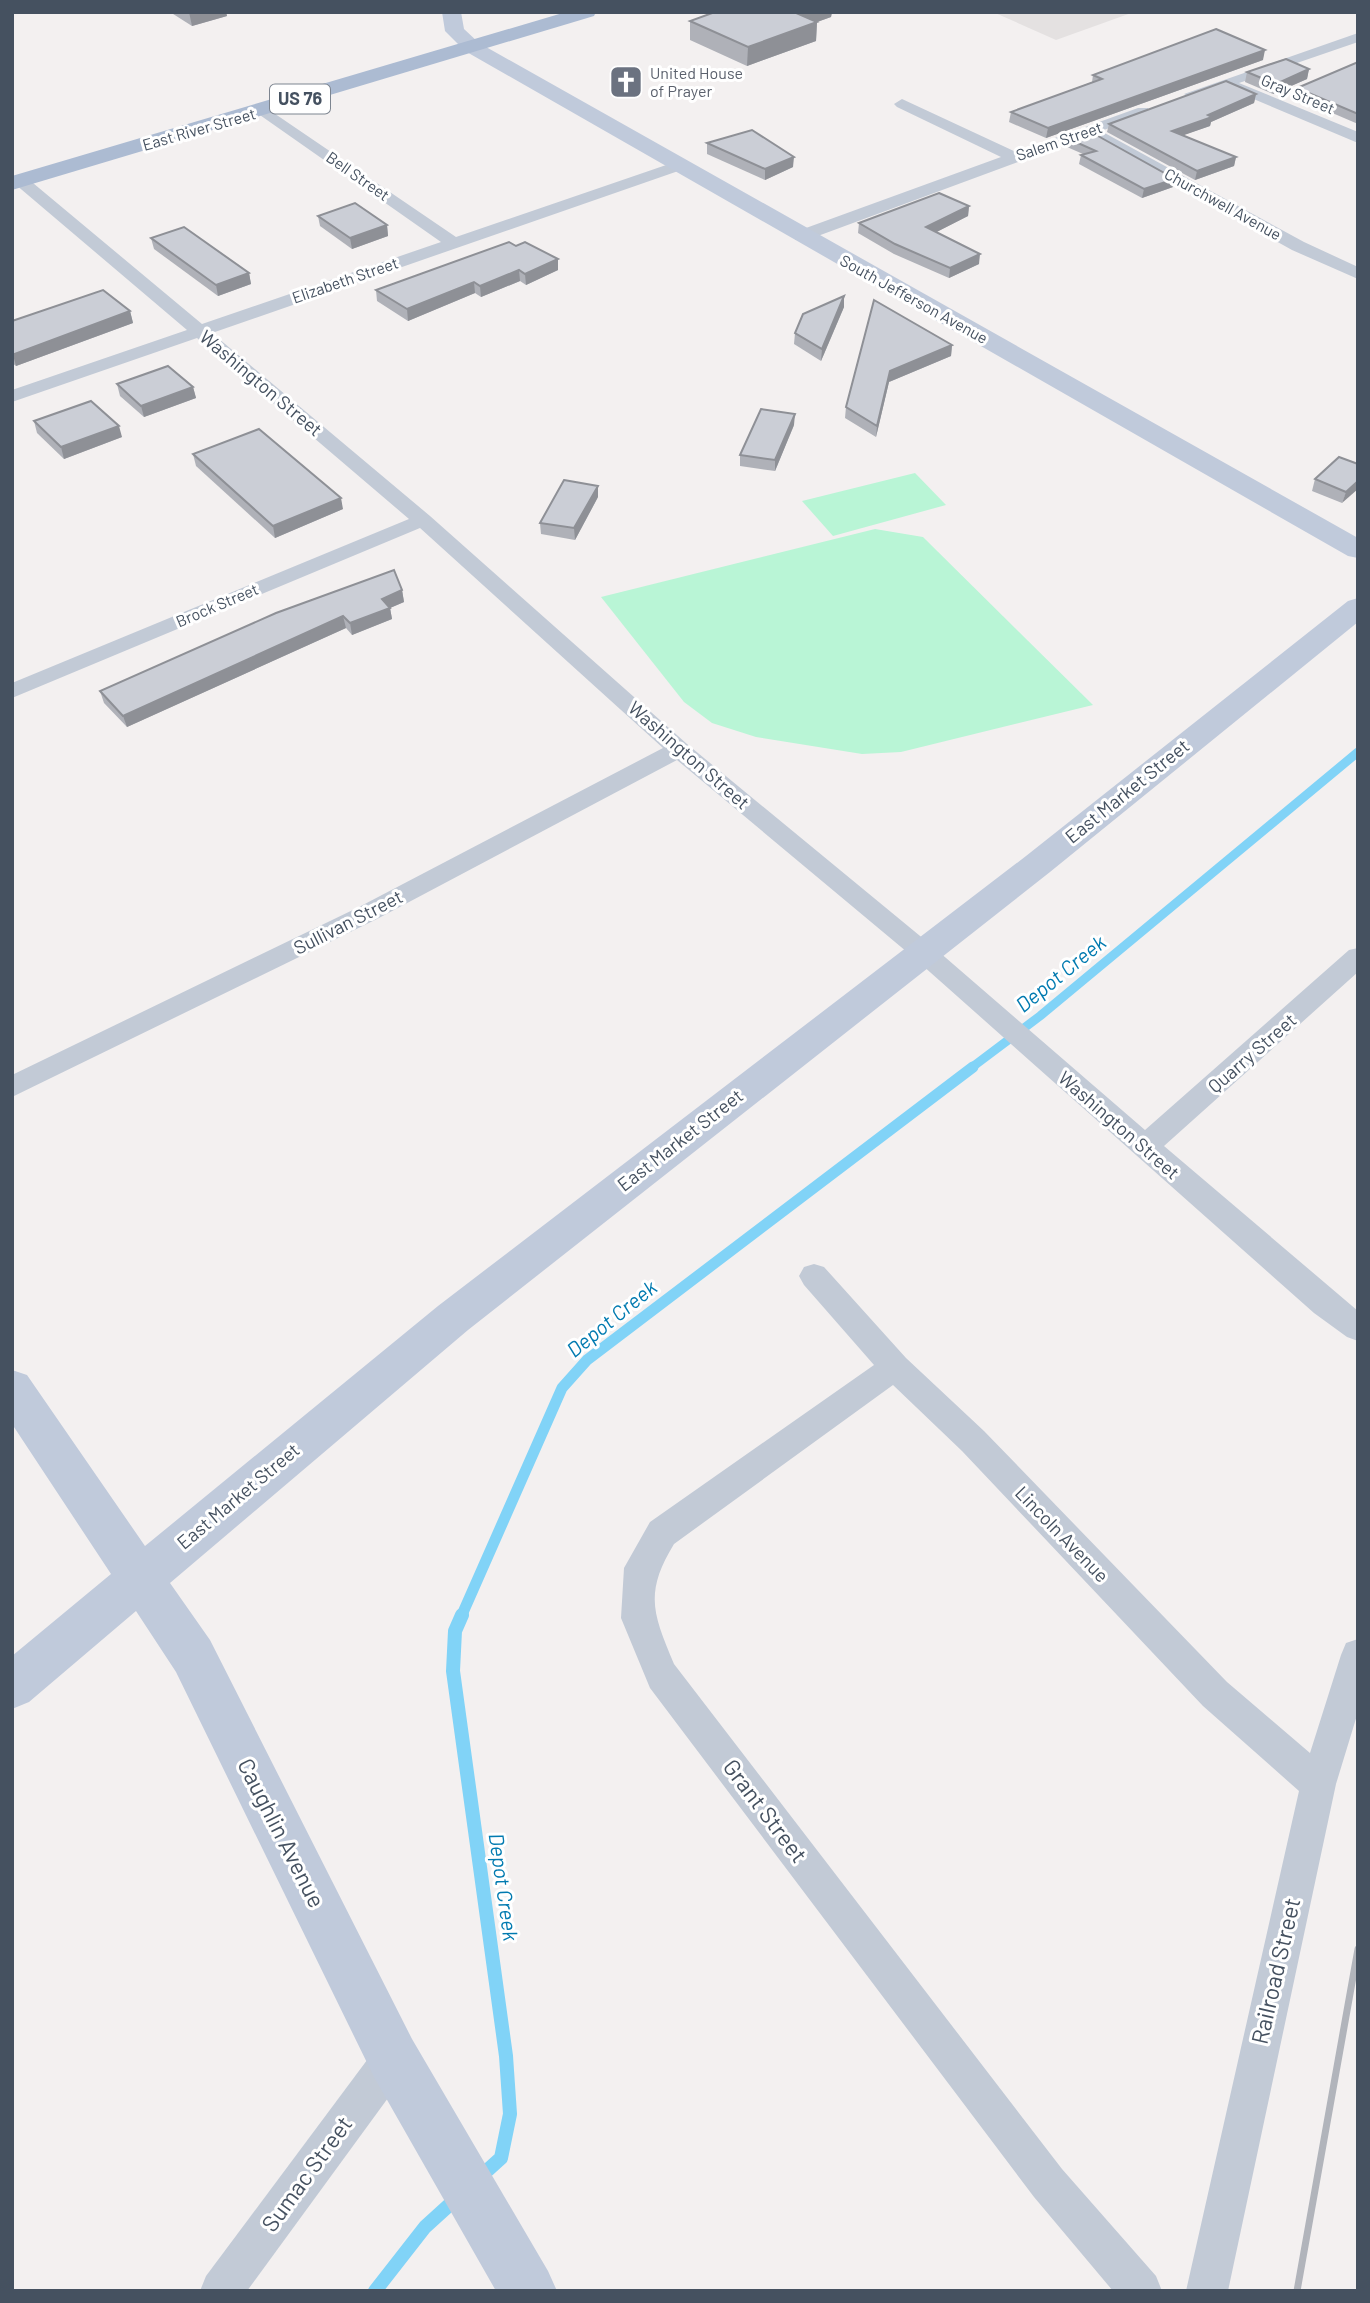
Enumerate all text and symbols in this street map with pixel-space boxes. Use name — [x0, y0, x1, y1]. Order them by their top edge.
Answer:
church icon: United House of Prayer — [607, 63, 645, 101]
place label: United House of Prayer — [650, 63, 743, 100]
street label: Gray Street — [1259, 70, 1338, 118]
road number: US 76 — [270, 84, 330, 114]
street label: East River Street — [140, 103, 258, 154]
street label: Salem Street — [1013, 117, 1104, 164]
street label: Bell Street — [323, 147, 394, 204]
street label: Churchwell Avenue — [1161, 164, 1285, 244]
street label: South Jefferson Avenue — [837, 250, 991, 347]
street label: Elizabeth Street — [289, 252, 400, 307]
street label: Washington Street — [195, 325, 327, 441]
street label: Brock Street — [173, 579, 261, 630]
street label: Washington Street — [624, 696, 755, 813]
street label: East Market Street — [1060, 734, 1193, 848]
street label: Sullivan Street — [289, 884, 406, 959]
water label: Depot Creek — [1010, 928, 1111, 1017]
street label: Quarry Street — [1203, 1008, 1301, 1097]
street label: Washington Street — [1054, 1066, 1185, 1183]
street label: East Market Street — [612, 1083, 747, 1196]
water label: Depot Creek — [561, 1273, 662, 1362]
street label: East Market Street — [172, 1438, 304, 1554]
street label: Lincoln Avenue — [1011, 1481, 1114, 1586]
street label: Caughlin Avenue — [232, 1753, 332, 1912]
street label: Grant Street — [718, 1753, 814, 1868]
water label: Depot Creek — [485, 1831, 525, 1943]
street label: Railroad Street — [1245, 1895, 1305, 2047]
street label: Sumac Street — [255, 2110, 357, 2237]

